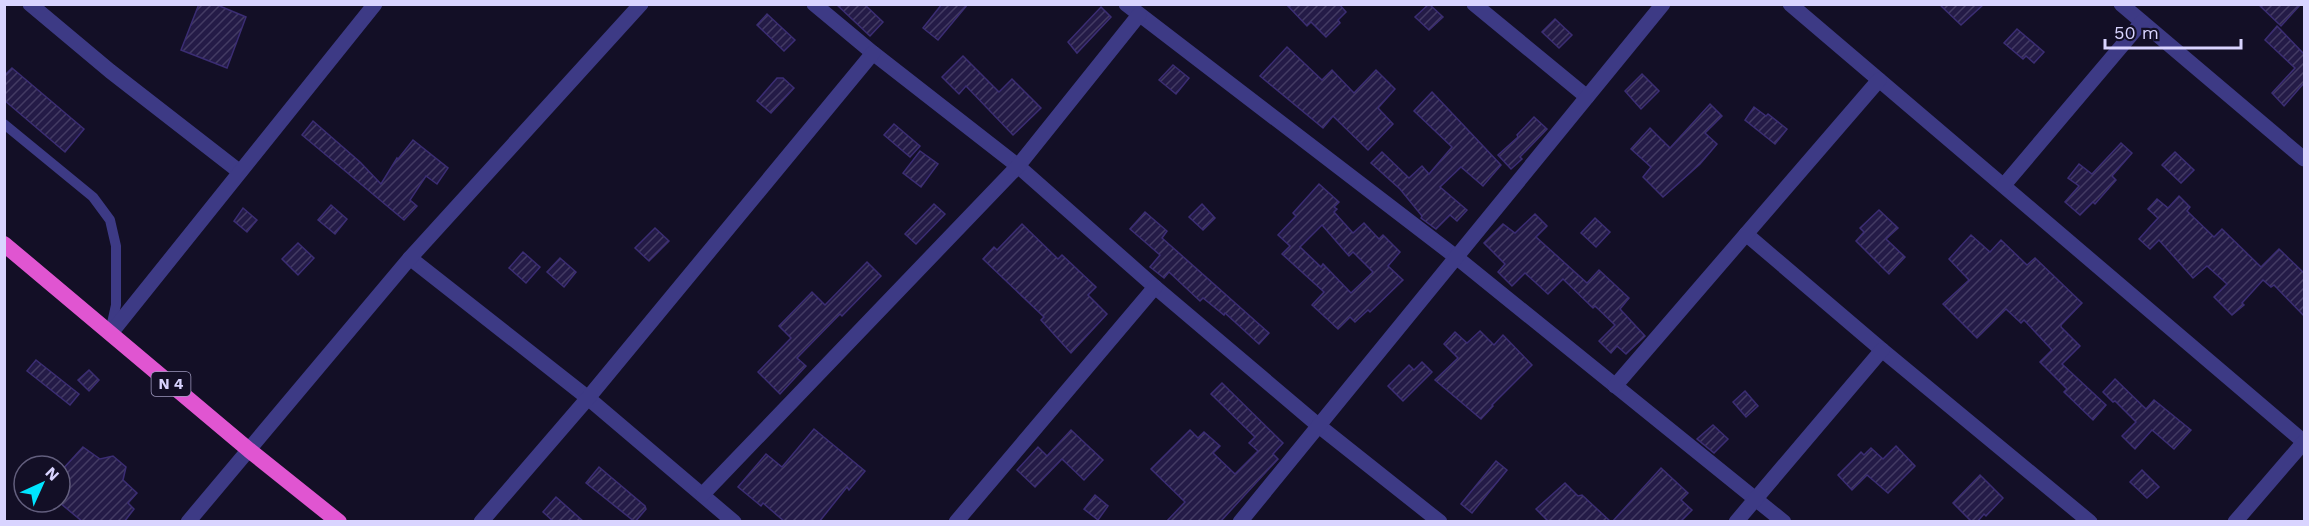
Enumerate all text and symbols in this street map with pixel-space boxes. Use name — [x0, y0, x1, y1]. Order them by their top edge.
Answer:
scale bar — [2105, 12, 2242, 50]
text: 50 m — [2114, 22, 2159, 43]
road number: N 4 — [152, 372, 190, 396]
north arrow — [12, 454, 72, 514]
text: N — [41, 463, 63, 485]

